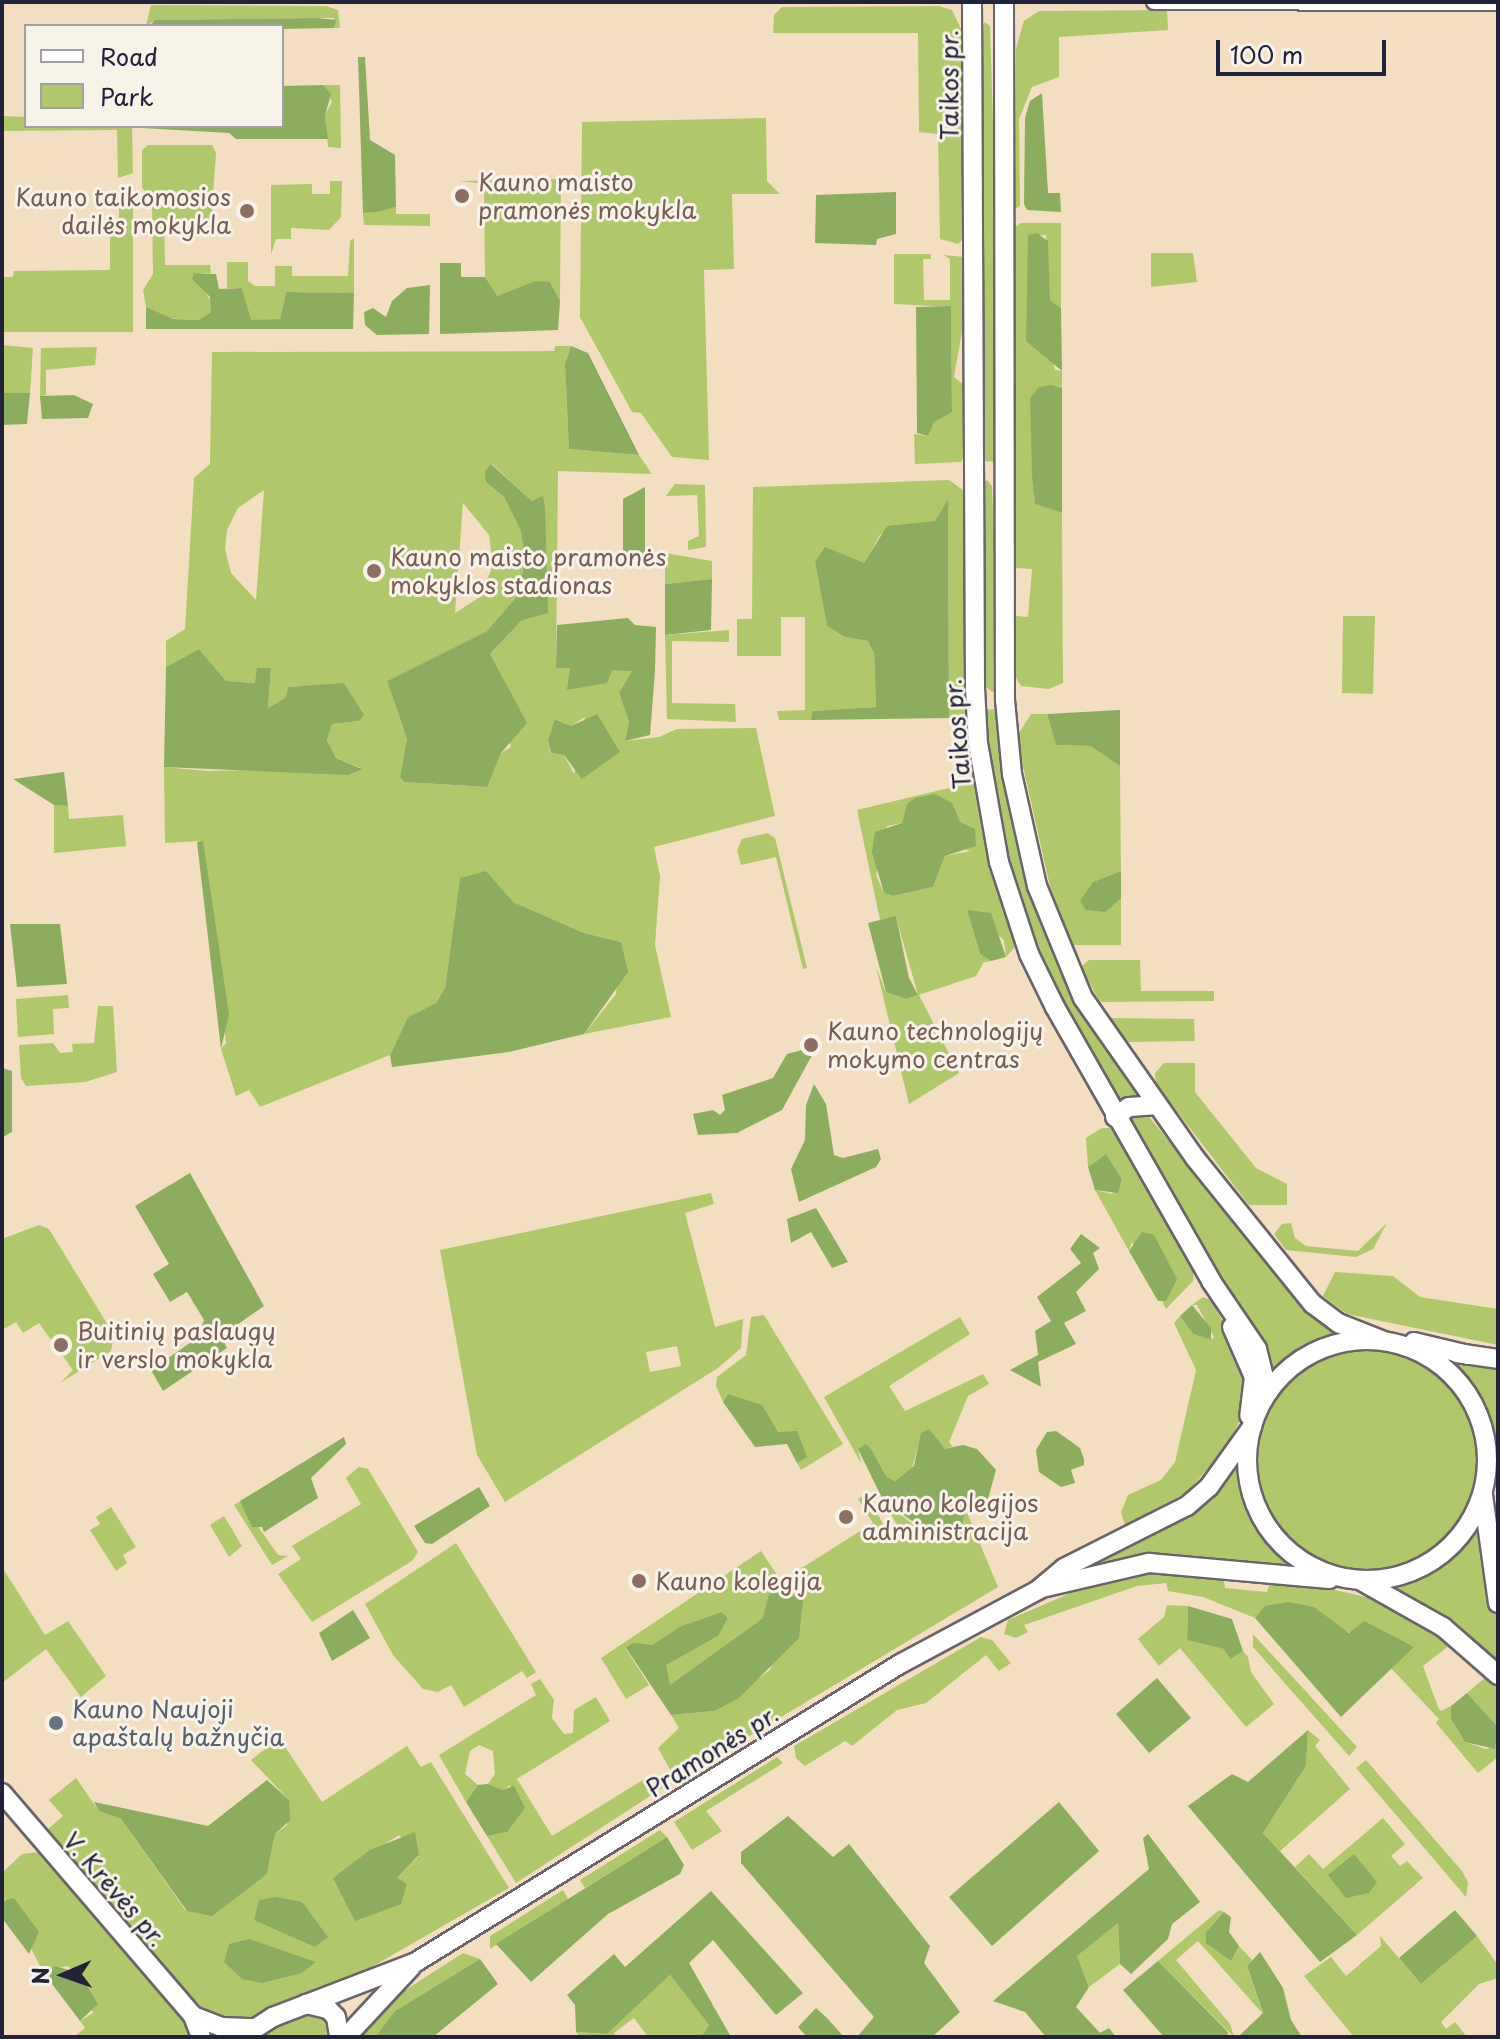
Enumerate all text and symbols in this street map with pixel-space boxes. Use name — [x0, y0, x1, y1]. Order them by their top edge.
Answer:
legend — [24, 24, 284, 128]
scale bar — [1220, 24, 1390, 74]
street label: Taikos pr. — [935, 29, 963, 141]
text: 100 m — [1230, 36, 1303, 72]
text: Road — [100, 38, 158, 74]
text: Park — [100, 78, 154, 114]
place label: Kauno maisto pramonės mokykla — [478, 168, 698, 224]
place label: Kauno taikomosios dailės mokykla — [15, 183, 231, 239]
marker: Kauno maisto pramonės mokykla — [453, 187, 471, 205]
marker: Kauno taikomosios dailės mokykla — [238, 202, 256, 220]
place label: Kauno maisto pramonės mokyklos stadionas — [390, 543, 668, 599]
marker: Kauno maisto pramonės mokyklos stadionas — [365, 562, 383, 580]
street label: Taikos pr. — [938, 677, 976, 791]
place label: Kauno technologijų mokymo centras — [827, 1017, 1043, 1073]
marker: Kauno technologijų mokymo centras — [802, 1036, 820, 1054]
place label: Buitinių paslaugų ir verslo mokykla — [77, 1317, 277, 1373]
marker: Buitinių paslaugų ir verslo mokykla — [52, 1336, 70, 1354]
place label: Kauno kolegijos administracija — [862, 1489, 1039, 1545]
marker: Kauno kolegijos administracija — [837, 1508, 855, 1526]
place label: Kauno kolegija — [655, 1567, 822, 1595]
marker: Kauno kolegija — [630, 1572, 648, 1590]
place label: Kauno Naujoji apaštalų bažnyčia — [72, 1695, 285, 1751]
street label: Pramonės pr. — [640, 1699, 784, 1803]
marker: Kauno Naujoji apaštalų bažnyčia — [47, 1714, 65, 1732]
street label: V. Krėvės pr. — [57, 1825, 173, 1953]
north arrow — [24, 1935, 104, 2015]
text: N — [23, 1967, 56, 1985]

